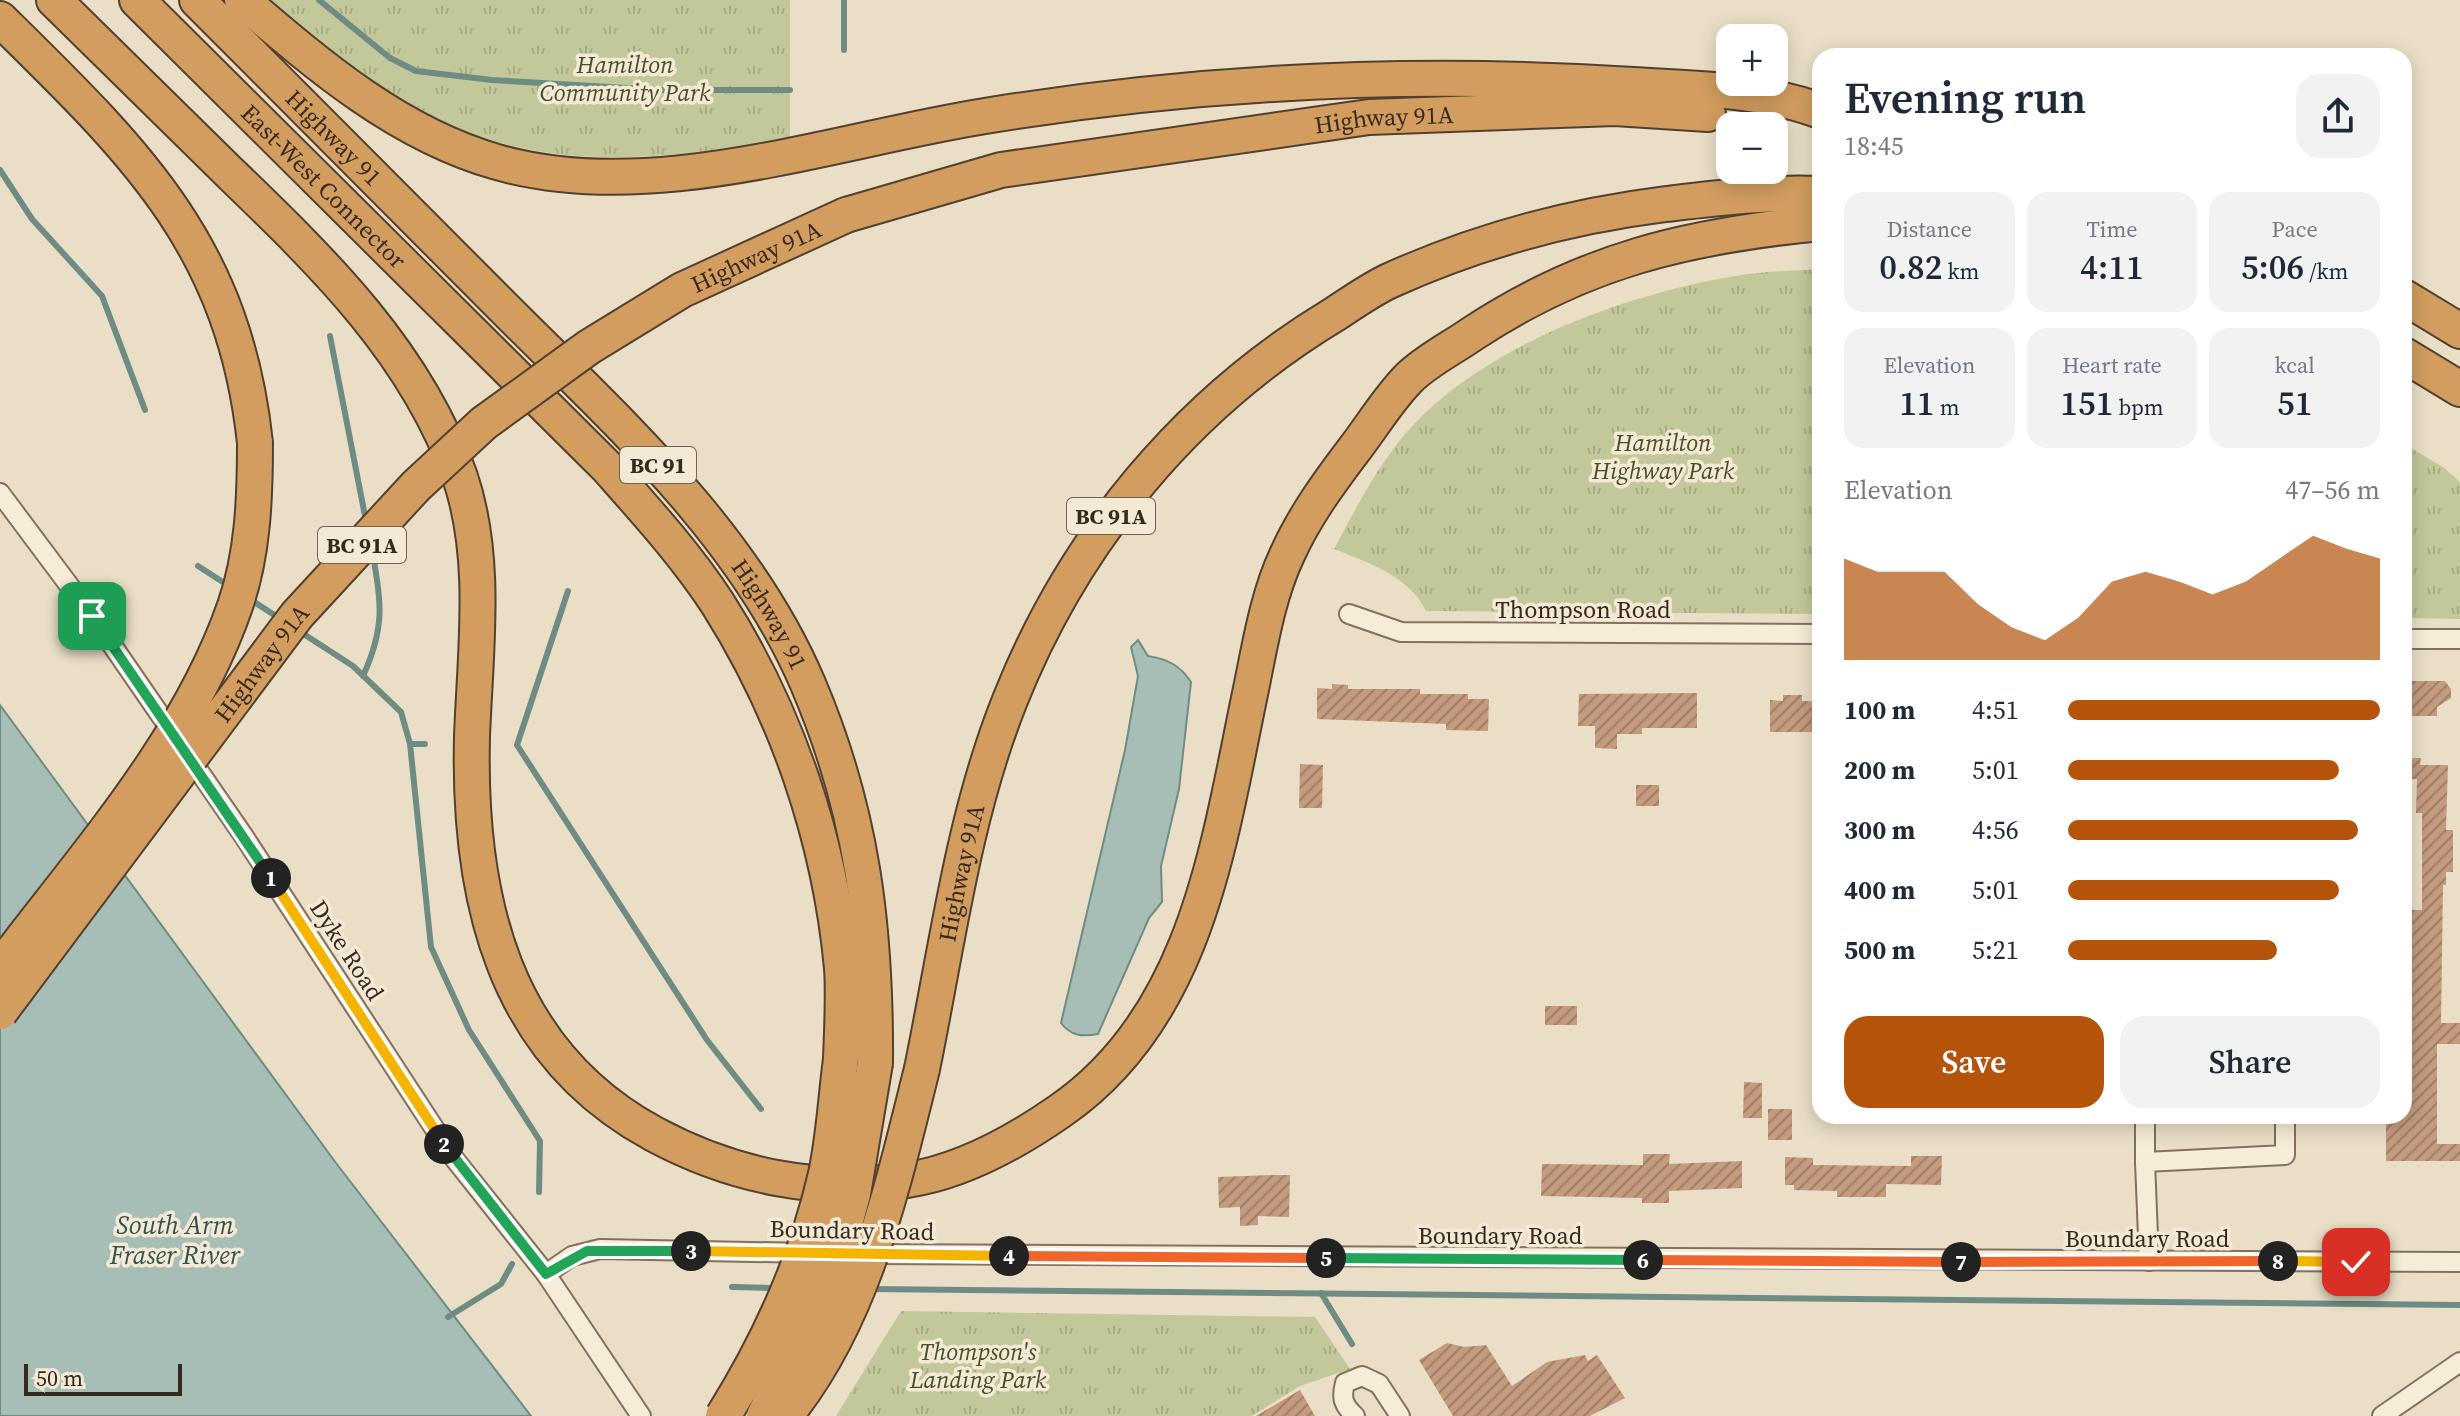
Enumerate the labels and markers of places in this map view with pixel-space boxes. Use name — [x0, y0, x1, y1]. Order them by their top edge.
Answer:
pin — [58, 582, 126, 650]
pin: 1 — [251, 858, 291, 898]
pin: 2 — [424, 1124, 464, 1164]
pin — [2322, 1228, 2390, 1296]
pin: 3 — [671, 1231, 711, 1271]
pin: 4 — [989, 1236, 1029, 1276]
pin: 5 — [1306, 1238, 1346, 1278]
pin: 6 — [1623, 1240, 1663, 1280]
pin: 8 — [2258, 1241, 2298, 1281]
pin: 7 — [1941, 1242, 1981, 1282]

